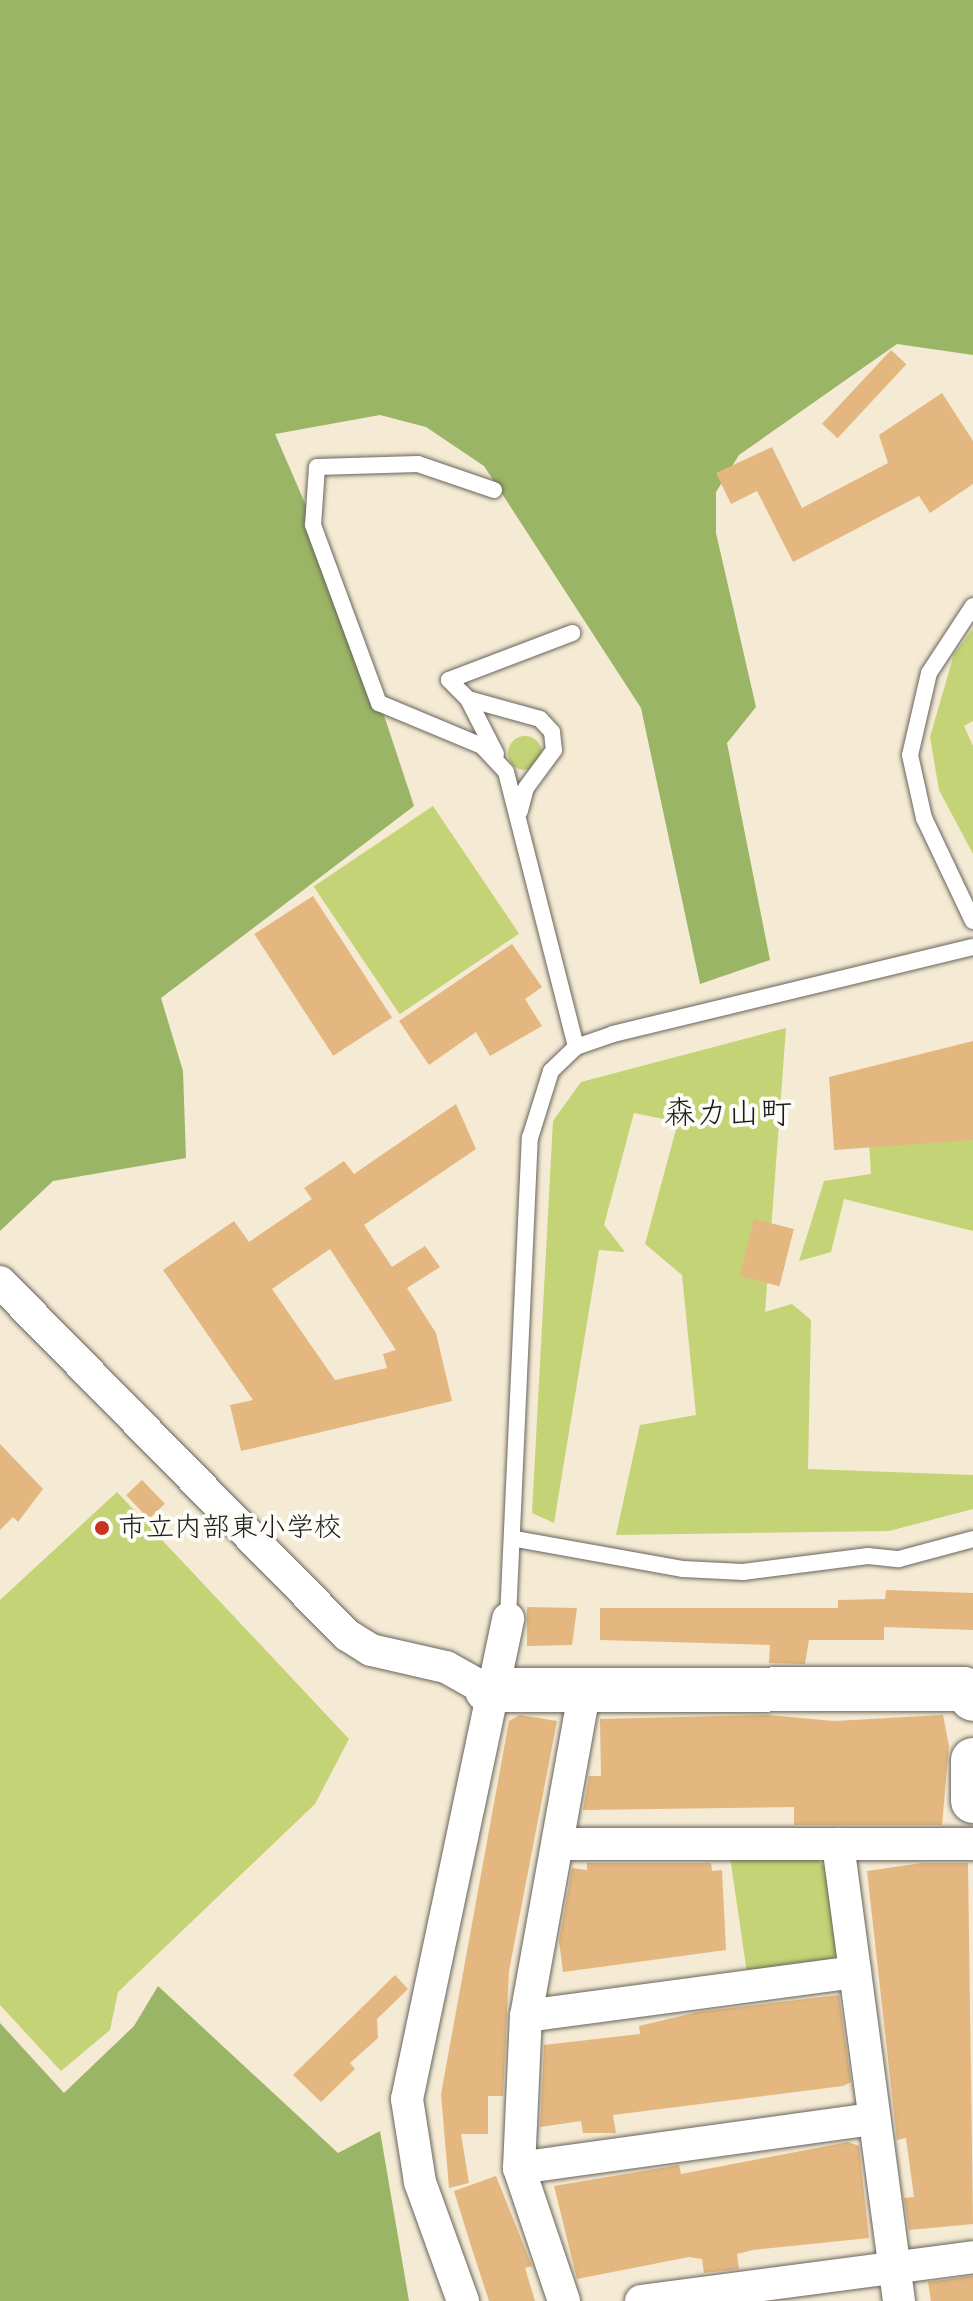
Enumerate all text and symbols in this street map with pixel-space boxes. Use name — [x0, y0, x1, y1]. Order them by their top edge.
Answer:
district label: 森カ山町 — [664, 1094, 792, 1132]
place label: 市立内部東小学校 — [118, 1511, 342, 1545]
marker: 市立内部東小学校 — [93, 1519, 111, 1537]

